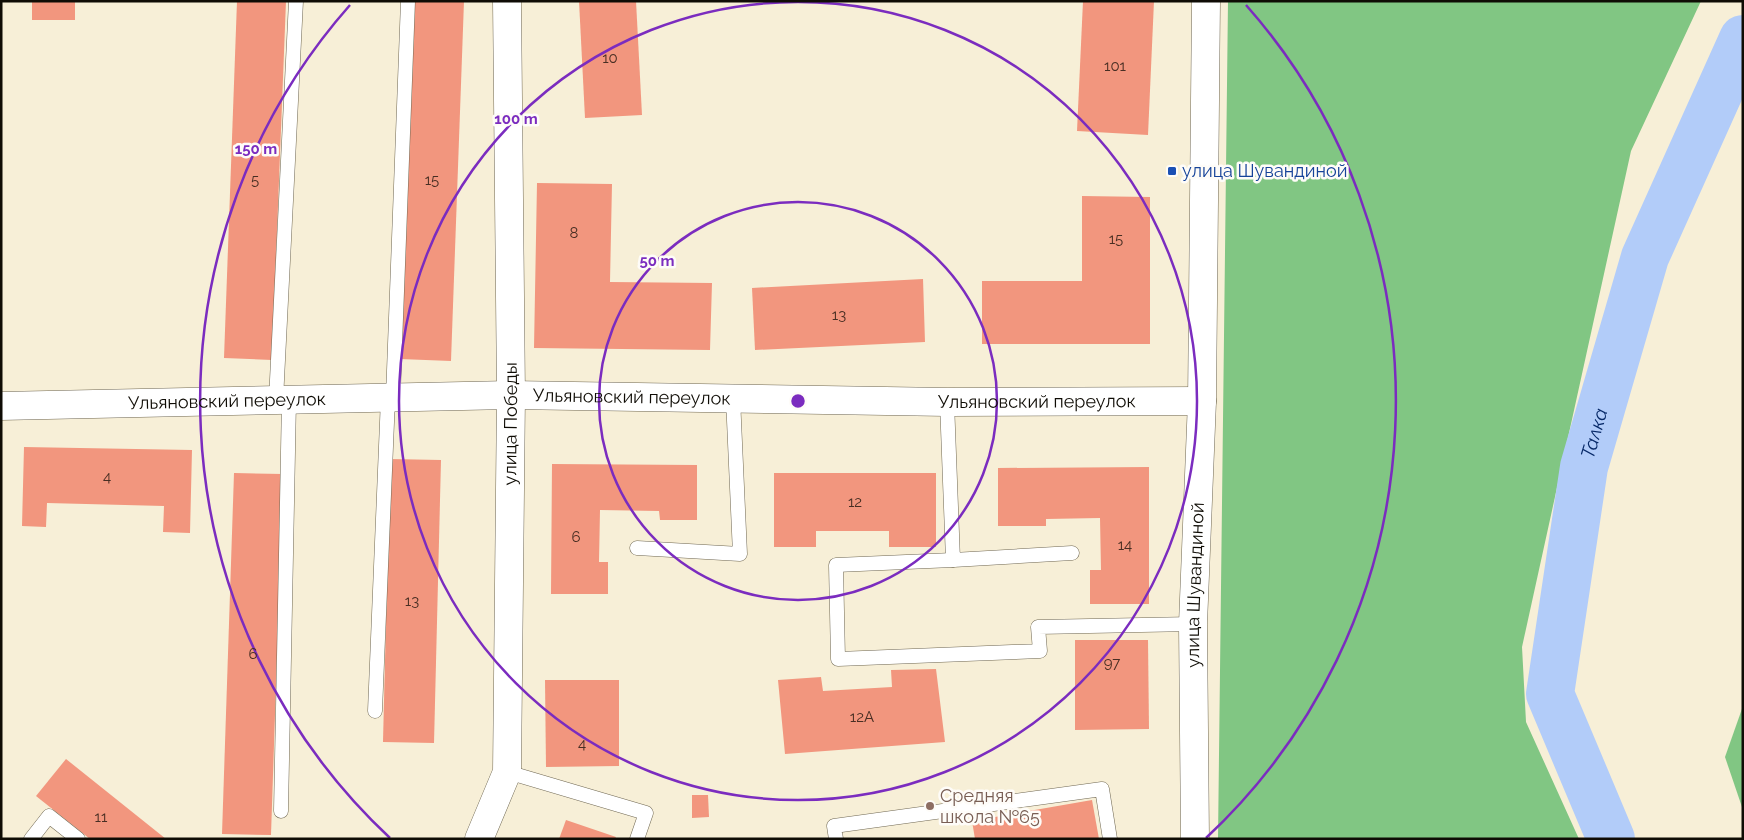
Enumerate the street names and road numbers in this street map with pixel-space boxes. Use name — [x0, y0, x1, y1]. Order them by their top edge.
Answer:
street label: улица Победы — [499, 362, 521, 485]
street label: Ульяновский переулок — [533, 384, 731, 409]
street label: Ульяновский переулок — [128, 388, 326, 413]
street label: Ульяновский переулок — [938, 390, 1136, 412]
street label: улица Шувандиной — [1182, 502, 1208, 668]

